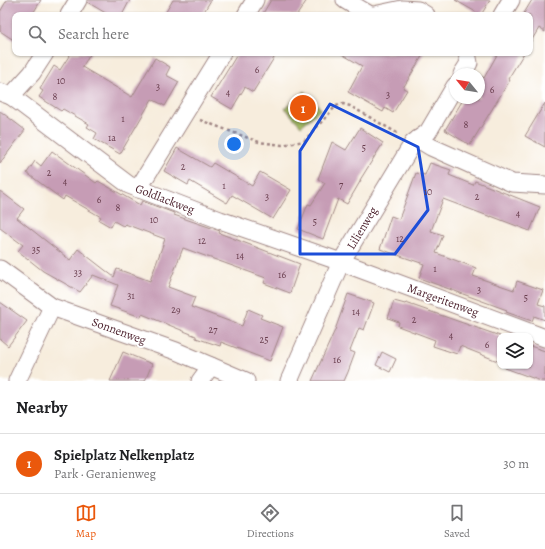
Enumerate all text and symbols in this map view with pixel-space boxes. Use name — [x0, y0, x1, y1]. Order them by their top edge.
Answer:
search box — [12, 12, 533, 56]
icon: search — [26, 23, 48, 45]
text: Search here — [58, 24, 129, 44]
house number: 6 — [255, 63, 260, 76]
north arrow — [449, 68, 485, 104]
house number: 10 — [57, 74, 65, 87]
house number: 3 — [156, 80, 160, 93]
house number: 6 — [490, 83, 495, 96]
house number: 4 — [226, 86, 231, 99]
house number: 3 — [386, 88, 390, 101]
house number: 8 — [53, 90, 58, 103]
pin: 1 — [290, 93, 316, 123]
house number: 1 — [121, 112, 125, 125]
house number: 8 — [464, 118, 469, 131]
house number: 1a — [108, 131, 116, 144]
your location — [224, 134, 244, 154]
house number: 5 — [362, 141, 366, 154]
house number: 2 — [181, 160, 186, 173]
house number: 2 — [47, 166, 52, 179]
house number: 4 — [63, 175, 68, 188]
house number: 7 — [339, 178, 344, 191]
house number: 1 — [222, 179, 226, 192]
street label: Goldlackweg — [133, 180, 197, 218]
house number: 10 — [424, 185, 432, 198]
house number: 3 — [265, 190, 269, 203]
house number: 2 — [475, 190, 480, 203]
house number: 6 — [97, 193, 102, 206]
house number: 8 — [116, 201, 121, 214]
street label: Lilienweg — [343, 204, 381, 252]
house number: 4 — [516, 207, 521, 220]
house number: 10 — [150, 213, 158, 226]
house number: 5 — [313, 215, 317, 228]
house number: 12 — [396, 232, 404, 245]
house number: 12 — [198, 234, 206, 247]
house number: 35 — [32, 243, 40, 256]
house number: 14 — [236, 249, 244, 262]
house number: 1 — [433, 262, 437, 275]
house number: 33 — [74, 266, 82, 279]
house number: 16 — [278, 268, 286, 281]
street label: Margeritenweg — [405, 280, 481, 320]
house number: 3 — [477, 283, 481, 296]
house number: 31 — [127, 289, 135, 302]
house number: 5 — [524, 291, 528, 304]
house number: 29 — [171, 303, 181, 316]
house number: 14 — [352, 305, 360, 318]
house number: 2 — [412, 313, 417, 326]
street label: Sonnenweg — [90, 314, 148, 348]
house number: 27 — [209, 323, 218, 336]
house number: 4 — [449, 329, 454, 342]
house number: 25 — [259, 333, 269, 346]
map controls — [497, 333, 533, 369]
button: layers — [497, 333, 533, 369]
house number: 6 — [485, 338, 490, 351]
house number: 16 — [333, 353, 341, 366]
text: Nearby — [16, 396, 67, 419]
text: Spielplatz Nelkenplatz — [54, 445, 194, 465]
text: 1 — [27, 455, 31, 472]
text: 30 m — [503, 455, 529, 472]
text: Park · Geranienweg — [54, 465, 156, 482]
tab: Map — [75, 502, 97, 541]
tab: Directions — [247, 502, 294, 541]
tab: Saved — [444, 502, 470, 541]

